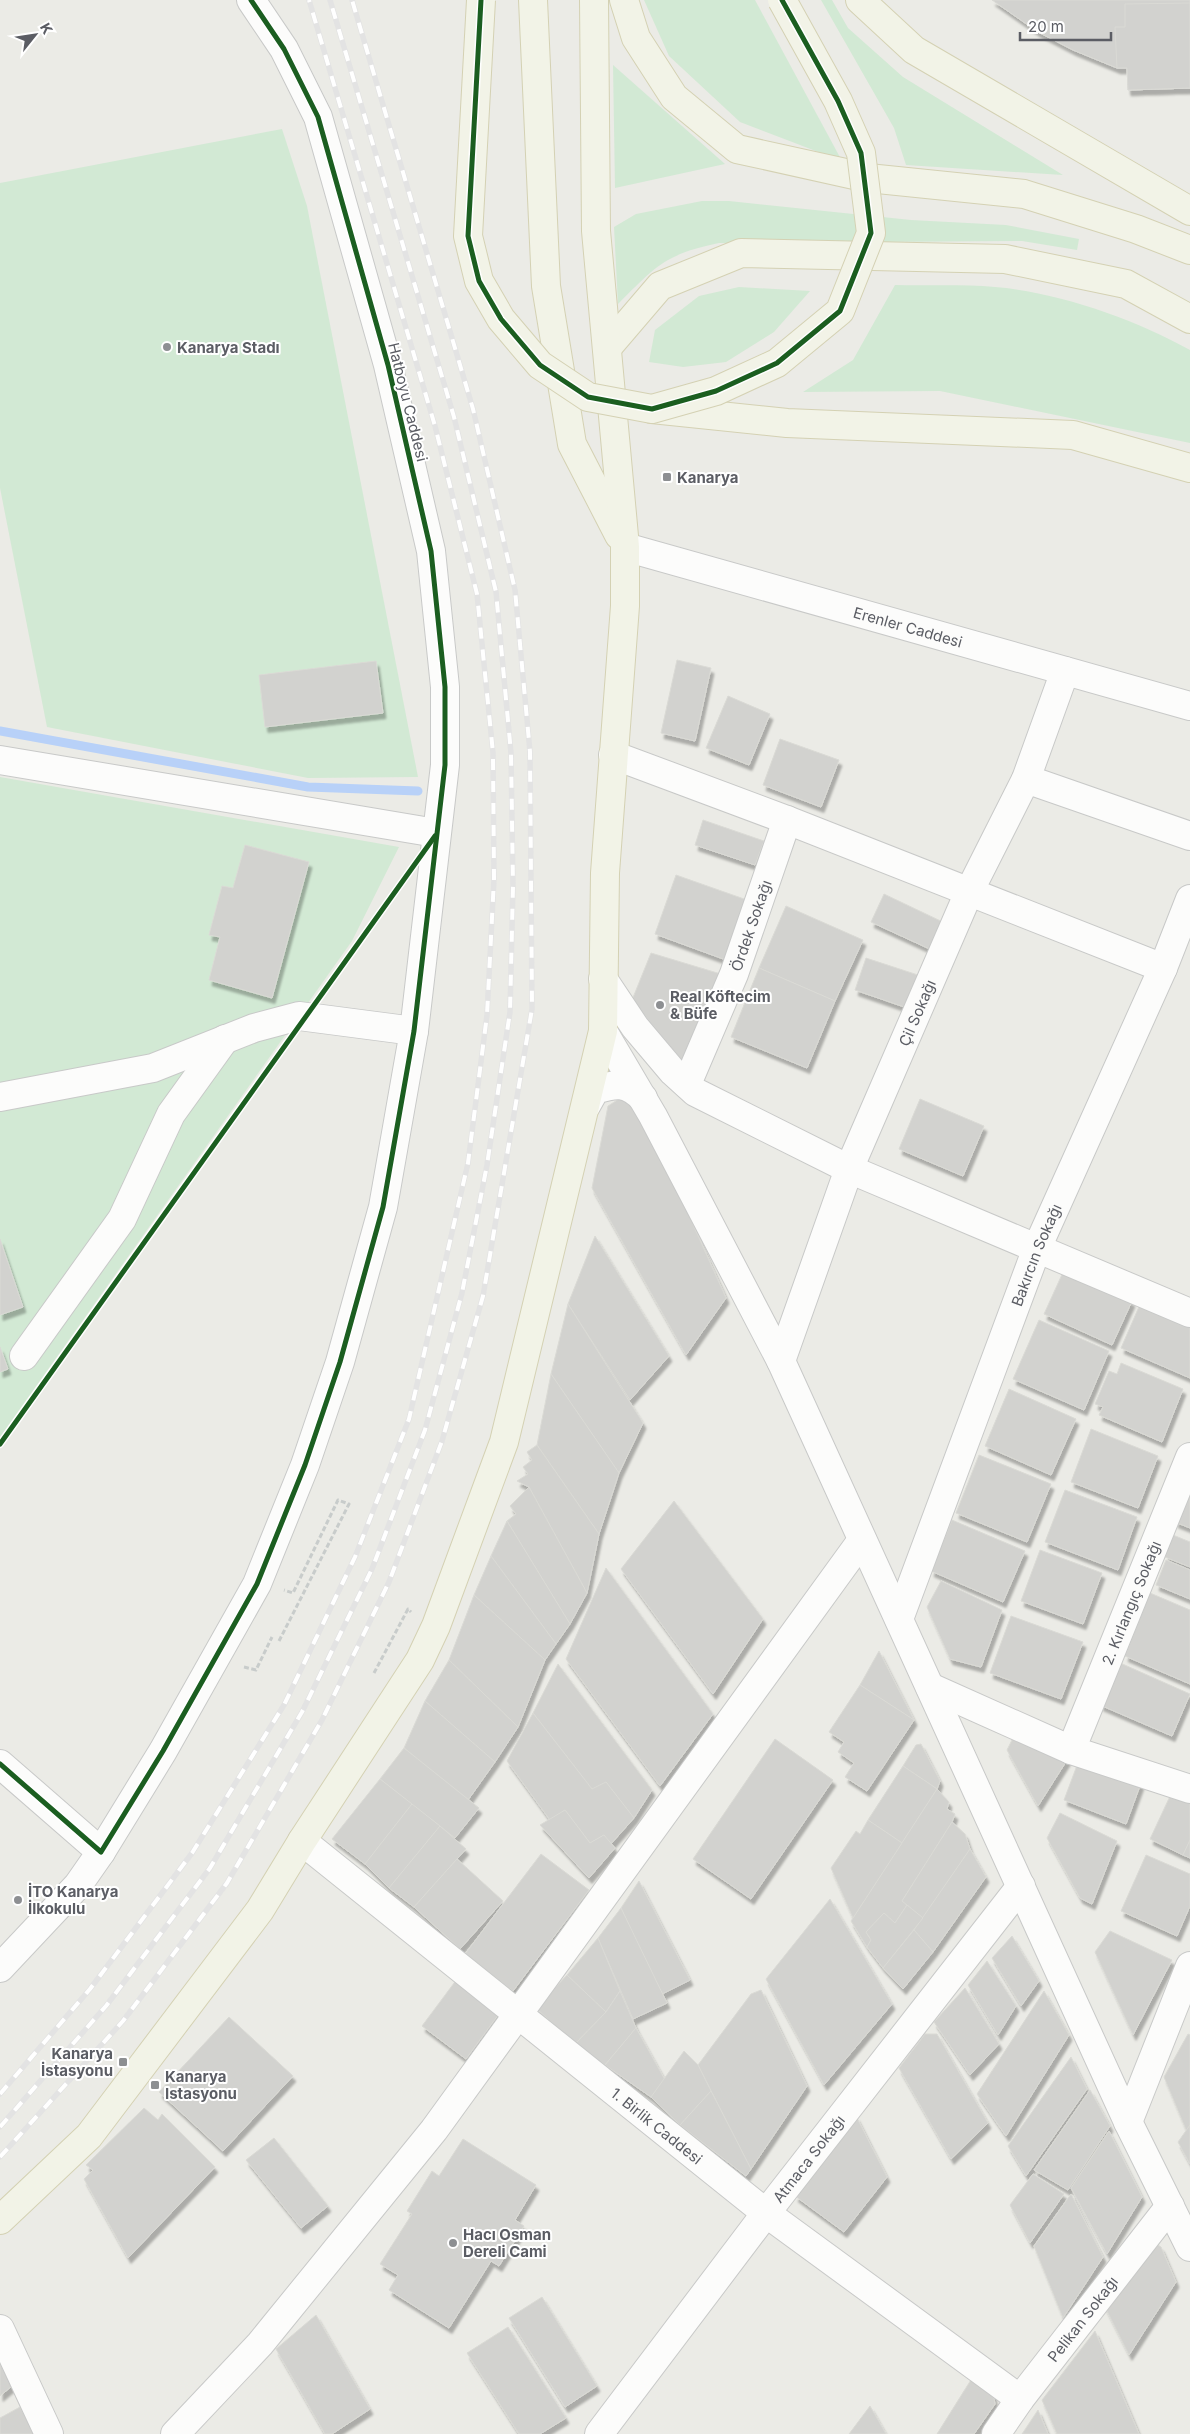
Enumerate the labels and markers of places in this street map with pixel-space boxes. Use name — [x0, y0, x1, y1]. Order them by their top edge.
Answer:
place label: Kanarya Stadı — [177, 338, 280, 357]
marker: Kanarya Stadı — [161, 341, 173, 353]
place label: Kanarya — [677, 468, 738, 487]
marker: Kanarya — [661, 471, 673, 483]
place label: Real Köftecim & Büfe — [670, 987, 771, 1023]
marker: Real Köftecim & Büfe — [654, 999, 666, 1011]
place label: İTO Kanarya İlkokulu — [28, 1882, 118, 1918]
marker: İTO Kanarya İlkokulu — [12, 1894, 24, 1906]
place label: Kanarya İstasyonu — [41, 2044, 113, 2080]
marker: Kanarya İstasyonu — [117, 2056, 129, 2068]
place label: Kanarya Istasyonu — [165, 2067, 237, 2103]
marker: Kanarya Istasyonu — [149, 2079, 161, 2091]
place label: Hacı Osman Dereli Cami — [463, 2225, 551, 2261]
marker: Hacı Osman Dereli Cami — [447, 2237, 459, 2249]

